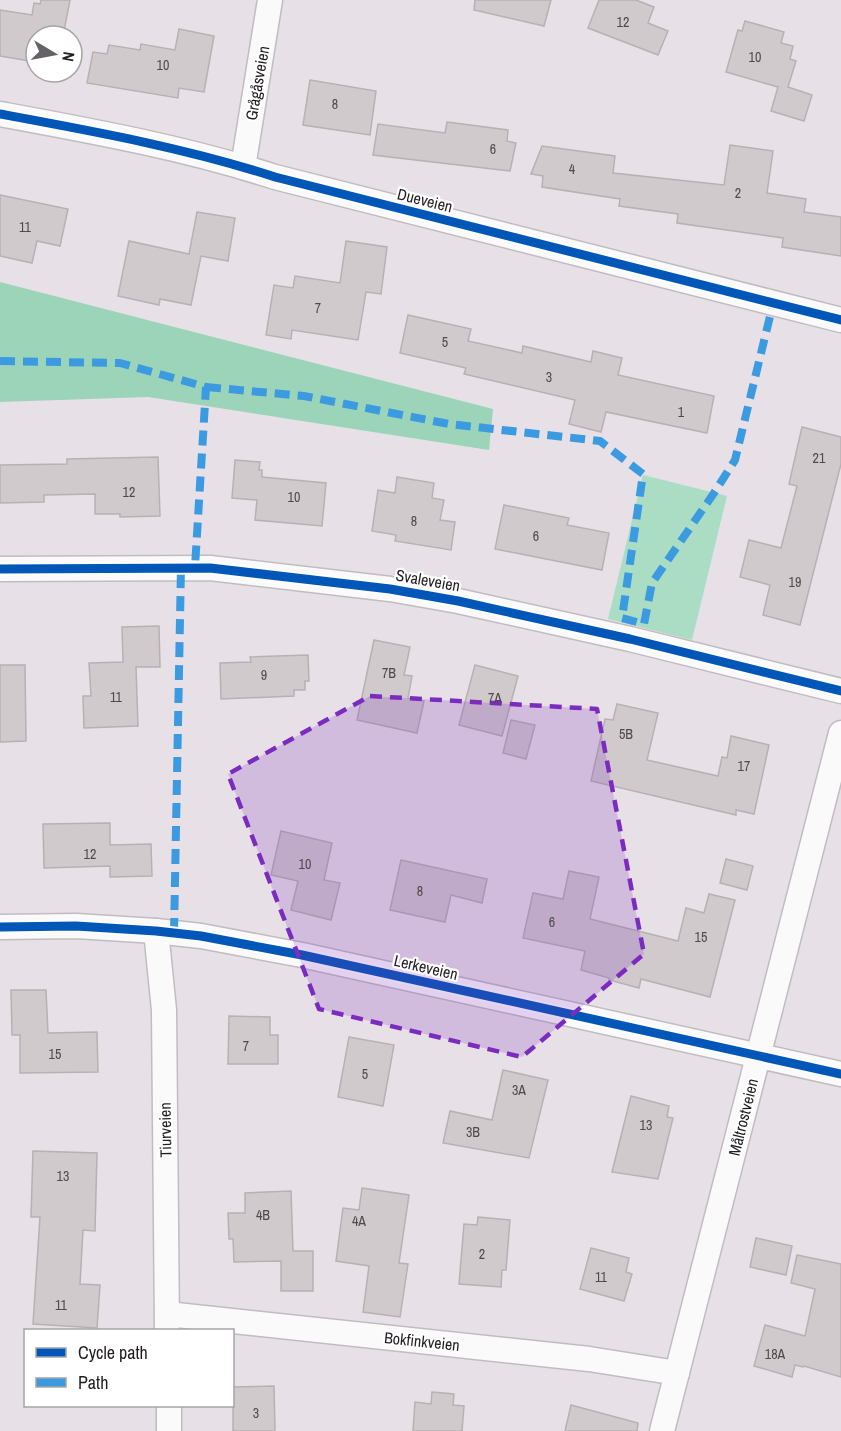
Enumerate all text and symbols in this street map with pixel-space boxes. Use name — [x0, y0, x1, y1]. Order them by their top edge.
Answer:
house number: 12 — [617, 13, 629, 31]
north arrow — [24, 24, 84, 84]
street label: Grågåsveien — [240, 44, 274, 122]
house number: 10 — [749, 48, 761, 66]
text: N — [57, 50, 80, 63]
house number: 10 — [157, 56, 169, 74]
house number: 8 — [332, 95, 338, 113]
house number: 6 — [490, 140, 496, 158]
house number: 4 — [569, 160, 576, 178]
street label: Dueveien — [395, 183, 455, 217]
house number: 2 — [735, 184, 741, 202]
house number: 11 — [19, 218, 32, 236]
house number: 7 — [315, 299, 321, 317]
house number: 5 — [442, 333, 448, 351]
house number: 3 — [546, 368, 552, 386]
house number: 1 — [678, 403, 685, 421]
house number: 21 — [813, 449, 826, 467]
house number: 12 — [123, 483, 135, 501]
house number: 10 — [288, 488, 300, 506]
house number: 8 — [411, 512, 417, 530]
house number: 6 — [533, 527, 539, 545]
street label: Svaleveien — [394, 564, 462, 596]
house number: 19 — [789, 573, 801, 591]
house number: 7B — [382, 664, 396, 682]
house number: 9 — [261, 666, 267, 684]
house number: 11 — [110, 688, 123, 706]
house number: 7A — [488, 689, 502, 707]
house number: 5B — [619, 725, 633, 743]
house number: 17 — [738, 757, 750, 775]
house number: 12 — [84, 845, 96, 863]
house number: 10 — [299, 855, 311, 873]
house number: 8 — [417, 882, 423, 900]
house number: 6 — [549, 913, 555, 931]
house number: 15 — [695, 928, 707, 946]
street label: Lerkeveien — [392, 949, 460, 985]
house number: 7 — [243, 1037, 249, 1055]
house number: 15 — [49, 1045, 61, 1063]
house number: 5 — [362, 1065, 368, 1083]
street label: Måltrostveien — [723, 1076, 763, 1158]
house number: 3A — [512, 1081, 526, 1099]
street label: Tiurveien — [154, 1102, 176, 1158]
house number: 13 — [640, 1116, 652, 1134]
house number: 3B — [466, 1123, 480, 1141]
house number: 13 — [57, 1167, 69, 1185]
house number: 4B — [256, 1206, 270, 1224]
house number: 4A — [352, 1212, 366, 1230]
house number: 2 — [479, 1245, 485, 1263]
house number: 11 — [595, 1268, 608, 1286]
house number: 11 — [55, 1296, 68, 1314]
street label: Bokfinkveien — [383, 1326, 461, 1356]
legend — [24, 1329, 234, 1407]
text: Cycle path — [78, 1340, 148, 1365]
house number: 18A — [765, 1345, 786, 1363]
text: Path — [78, 1370, 108, 1395]
house number: 3 — [253, 1404, 259, 1422]

